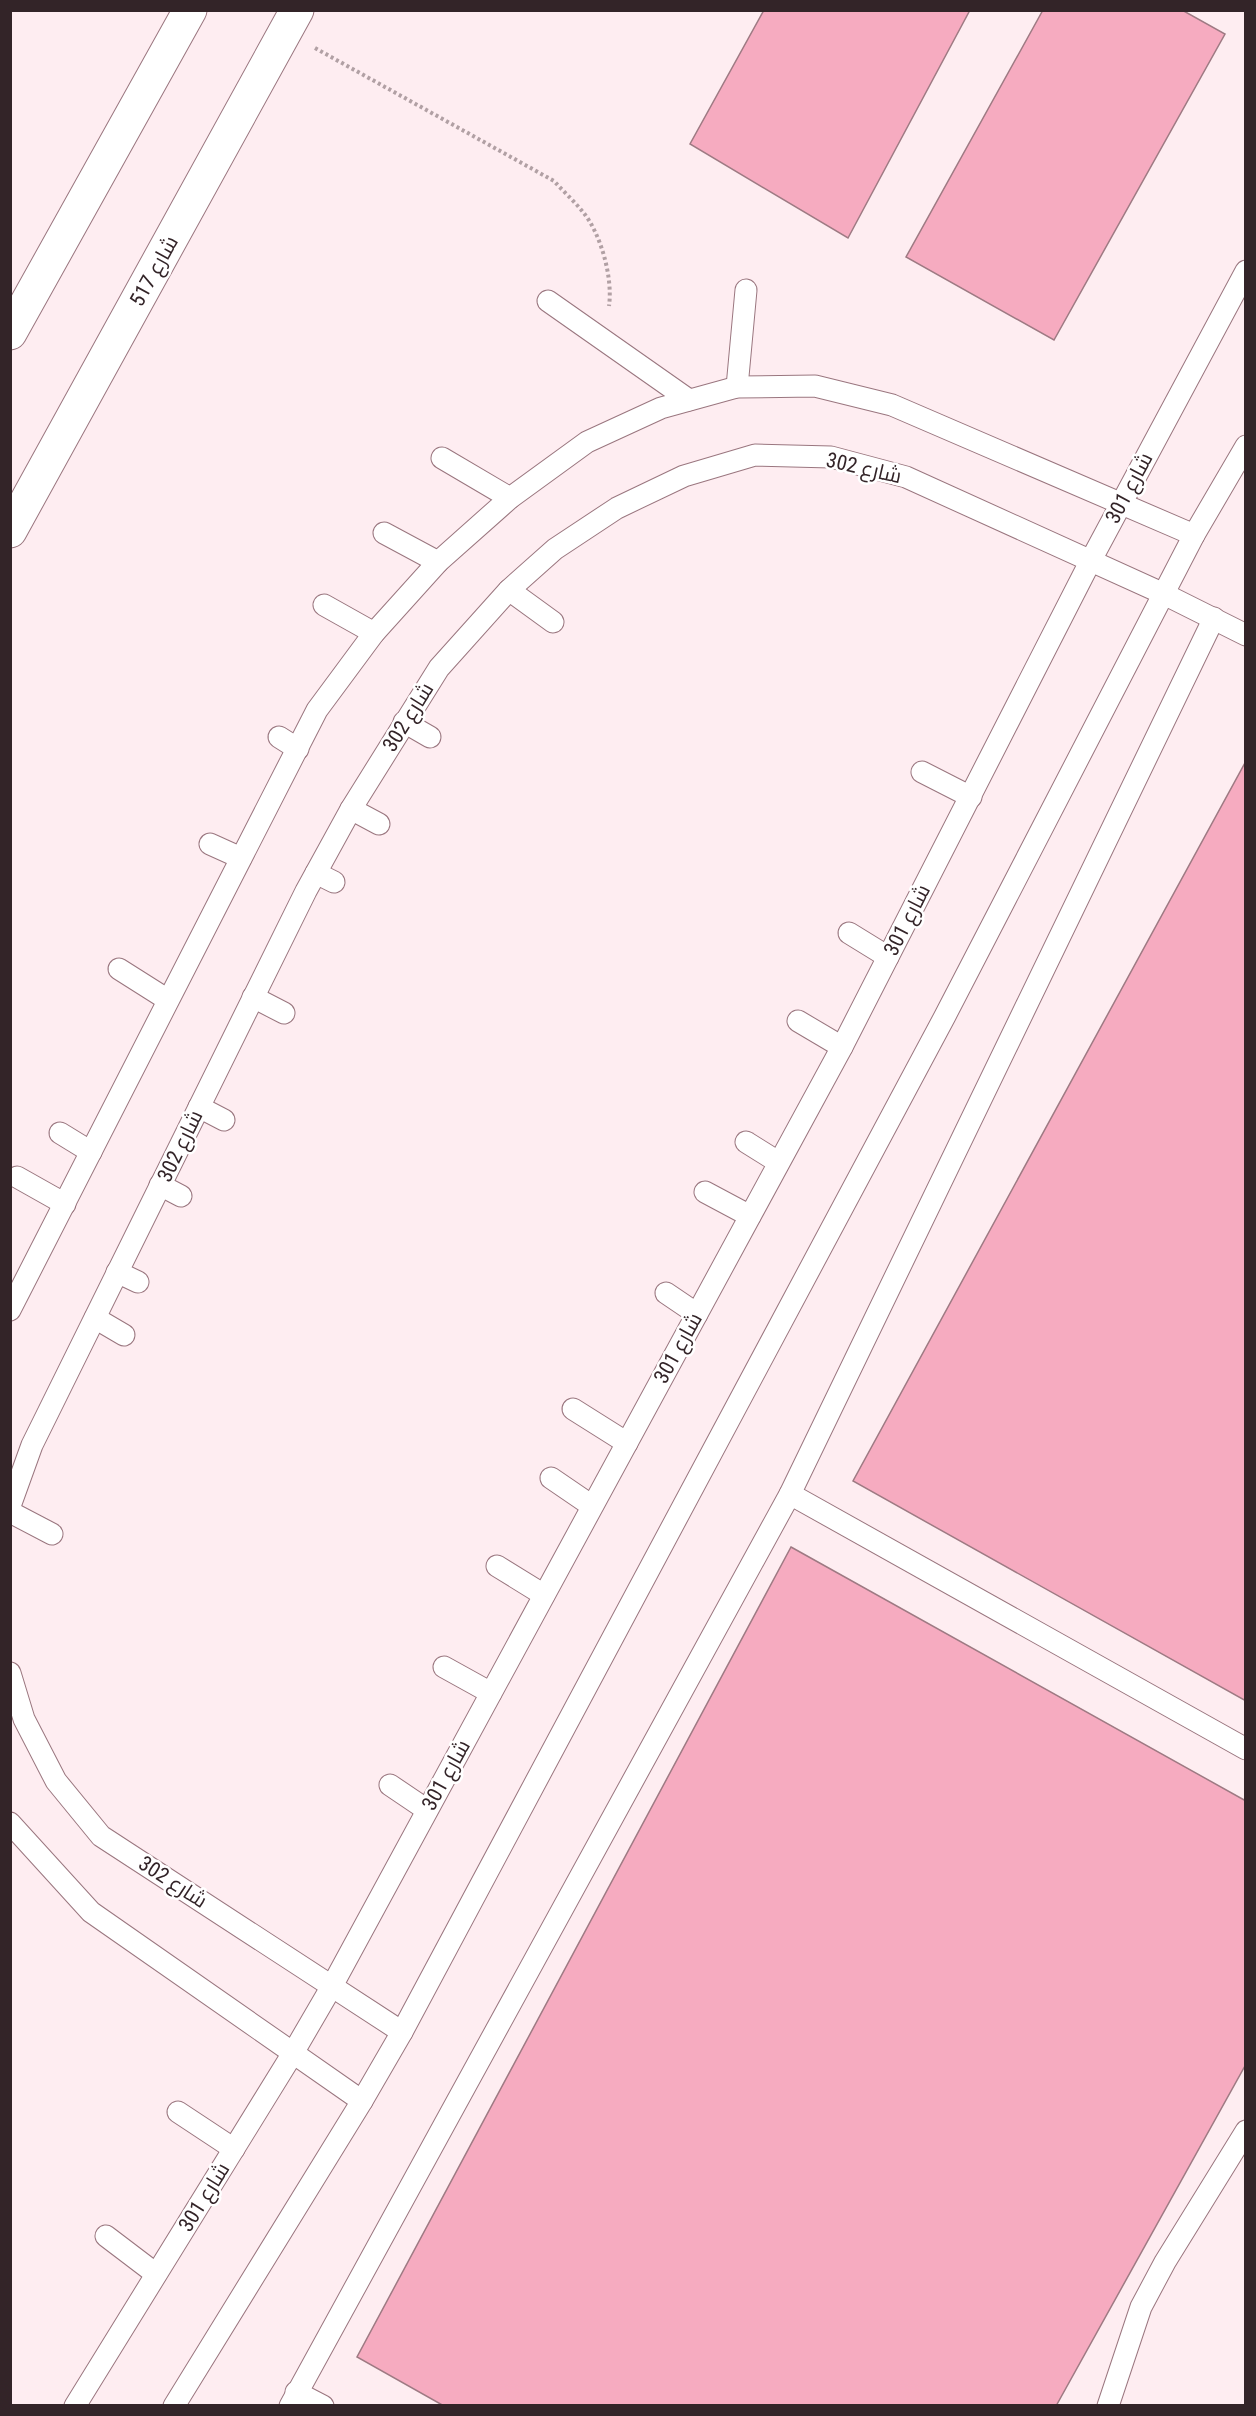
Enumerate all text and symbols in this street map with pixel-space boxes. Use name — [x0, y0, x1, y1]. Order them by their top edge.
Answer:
street label: شارع 517 — [125, 232, 185, 311]
street label: شارع 302 — [824, 448, 904, 490]
street label: شارع 301 — [1100, 449, 1159, 528]
street label: شارع 302 — [378, 678, 440, 757]
street label: شارع 301 — [879, 880, 937, 960]
street label: شارع 302 — [152, 1106, 209, 1187]
street label: شارع 301 — [649, 1309, 709, 1388]
street label: شارع 301 — [417, 1736, 477, 1815]
street label: شارع 302 — [133, 1851, 212, 1915]
street label: شارع 301 — [174, 2158, 236, 2237]

